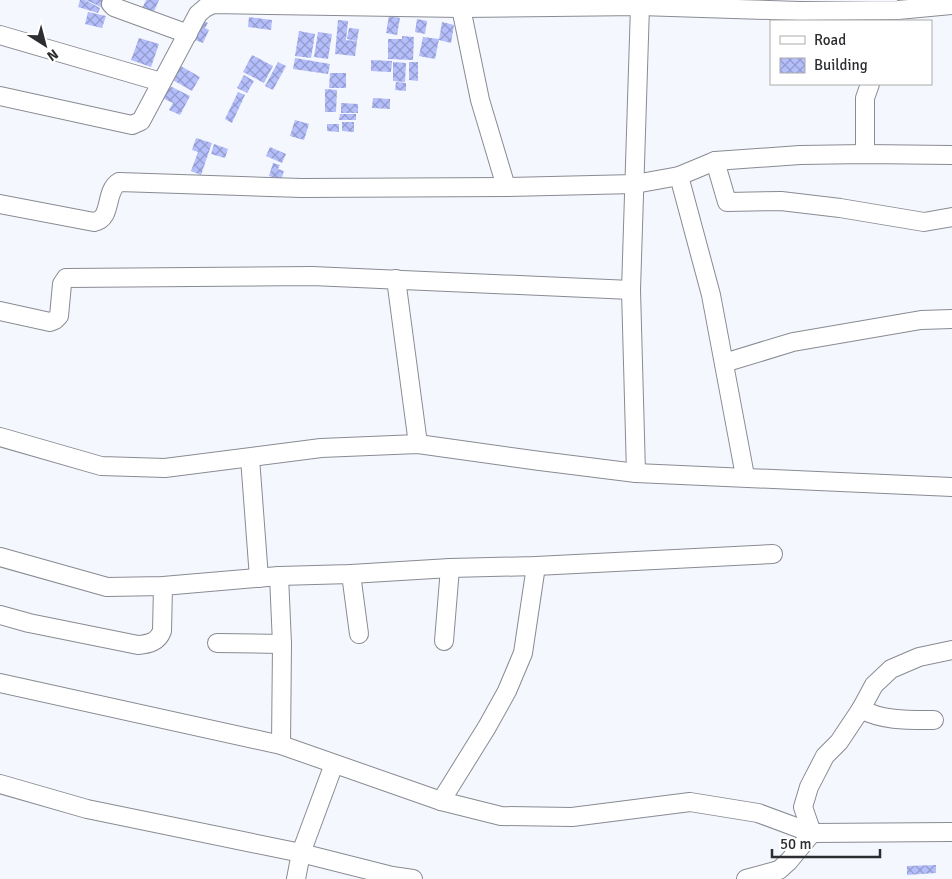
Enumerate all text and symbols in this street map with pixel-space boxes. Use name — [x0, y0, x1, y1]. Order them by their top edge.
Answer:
north arrow — [20, 20, 70, 70]
legend — [770, 20, 932, 85]
text: Road — [814, 31, 846, 49]
text: N — [43, 45, 61, 65]
text: Building — [814, 56, 868, 74]
scale bar — [772, 826, 880, 858]
text: 50 m — [780, 835, 811, 853]

